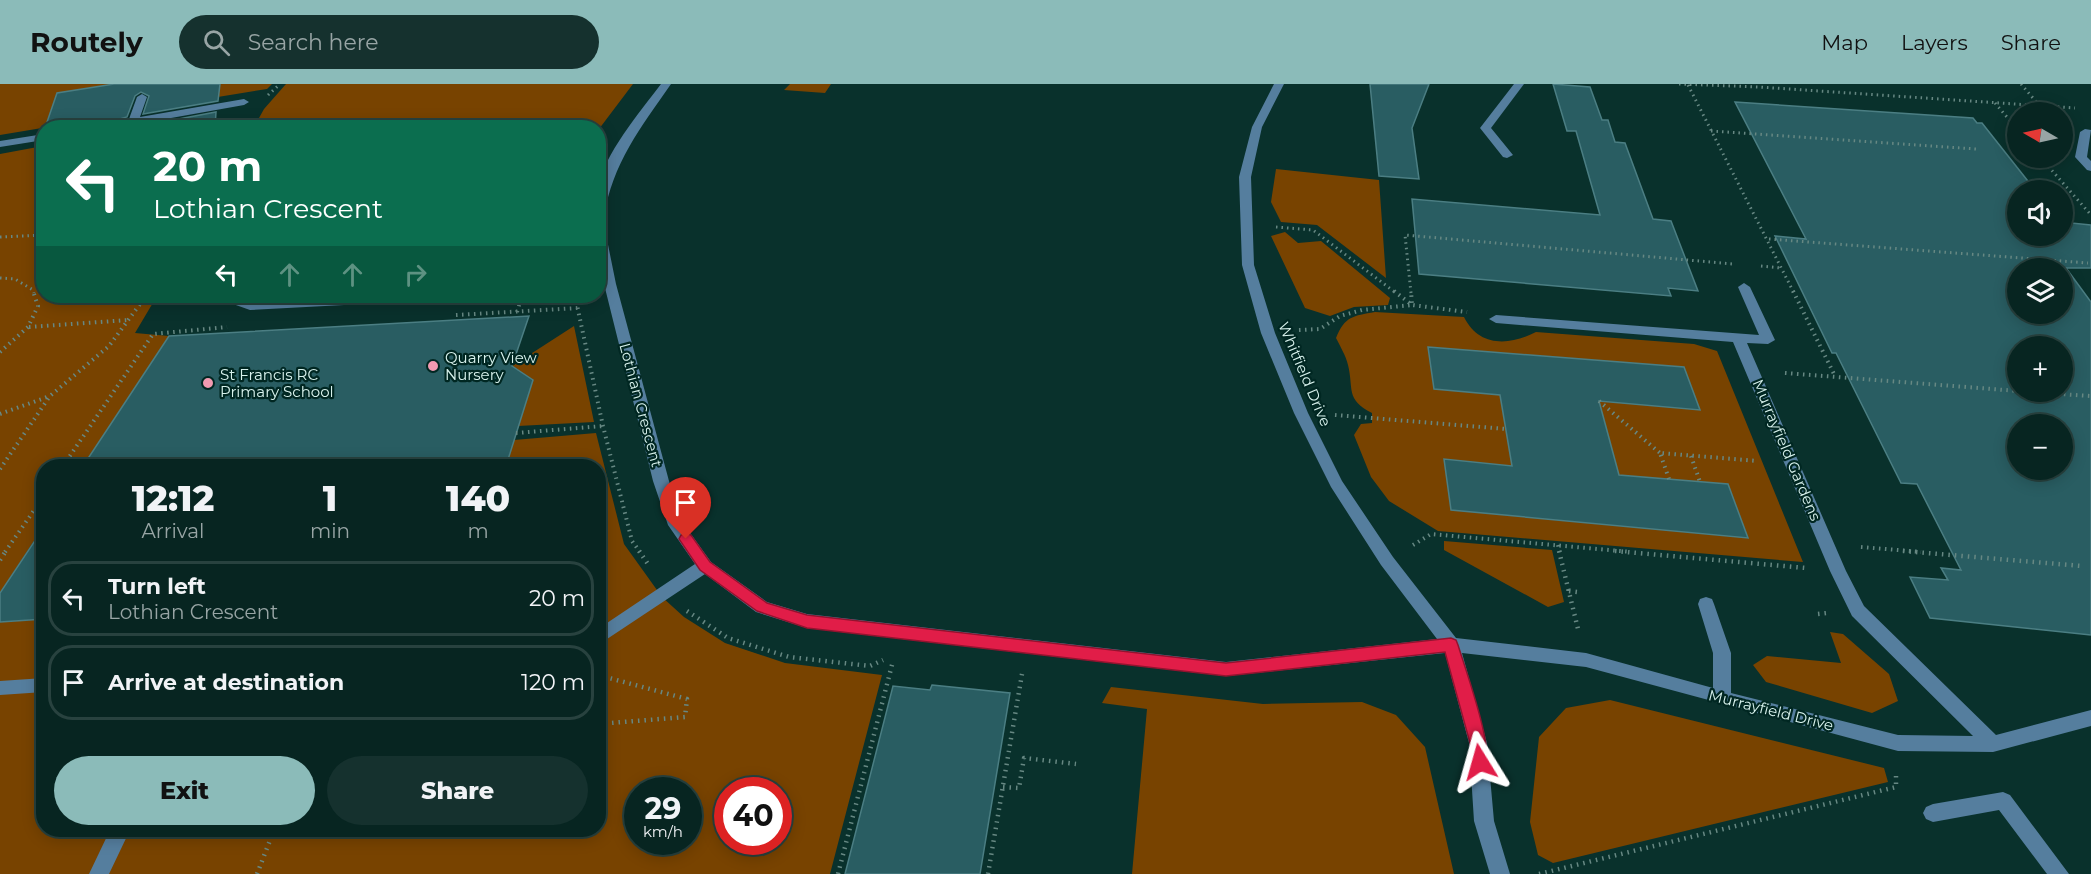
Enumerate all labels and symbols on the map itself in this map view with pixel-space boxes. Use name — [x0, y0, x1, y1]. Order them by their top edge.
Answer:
north arrow — [2007, 102, 2073, 168]
street label: Whitfield Drive — [1274, 319, 1336, 429]
street label: Lothian Crescent — [615, 341, 667, 469]
place label: Quarry View Nursery — [445, 348, 538, 384]
marker: Quarry View Nursery — [426, 359, 440, 373]
place label: St Francis RC Primary School — [220, 365, 334, 401]
marker: St Francis RC Primary School — [201, 376, 215, 390]
street label: Murrayfield Gardens — [1749, 376, 1825, 524]
pin — [660, 477, 711, 539]
street label: Murrayfield Drive — [1707, 685, 1835, 735]
position arrow — [1448, 730, 1512, 794]
speed limit sign: 40 — [714, 777, 792, 855]

